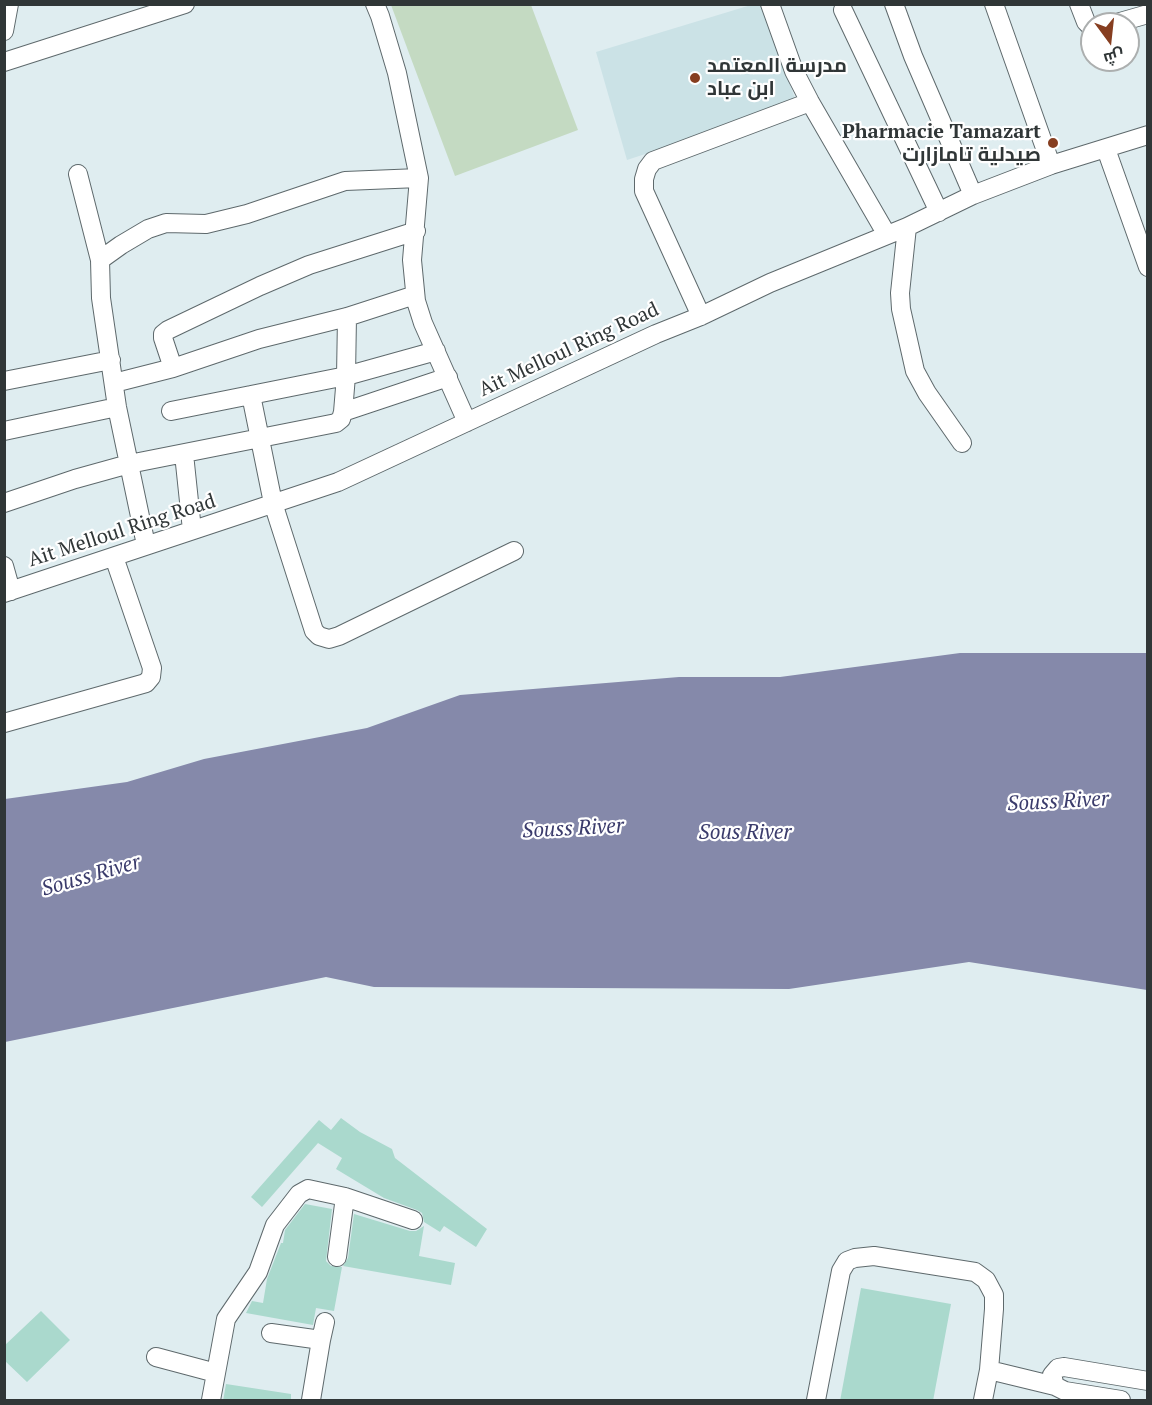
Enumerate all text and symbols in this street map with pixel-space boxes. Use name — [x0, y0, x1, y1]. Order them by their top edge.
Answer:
north arrow — [1080, 12, 1140, 72]
text: ش — [1101, 44, 1127, 71]
place label: مدرسة المعتمد ابن عباد — [707, 54, 847, 101]
marker: مدرسة المعتمد ابن عباد — [688, 71, 702, 85]
place label: Pharmacie Tamazart صيدلية تامازارت — [842, 120, 1041, 167]
marker: Pharmacie Tamazart صيدلية تامازارت — [1046, 136, 1060, 150]
street label: Ait Melloul Ring Road — [475, 298, 663, 402]
street label: Ait Melloul Ring Road — [25, 489, 219, 573]
water label: Souss River — [1007, 787, 1109, 817]
water label: Souss River — [522, 814, 624, 844]
water label: Sous River — [699, 820, 791, 846]
water label: Souss River — [39, 850, 143, 902]

